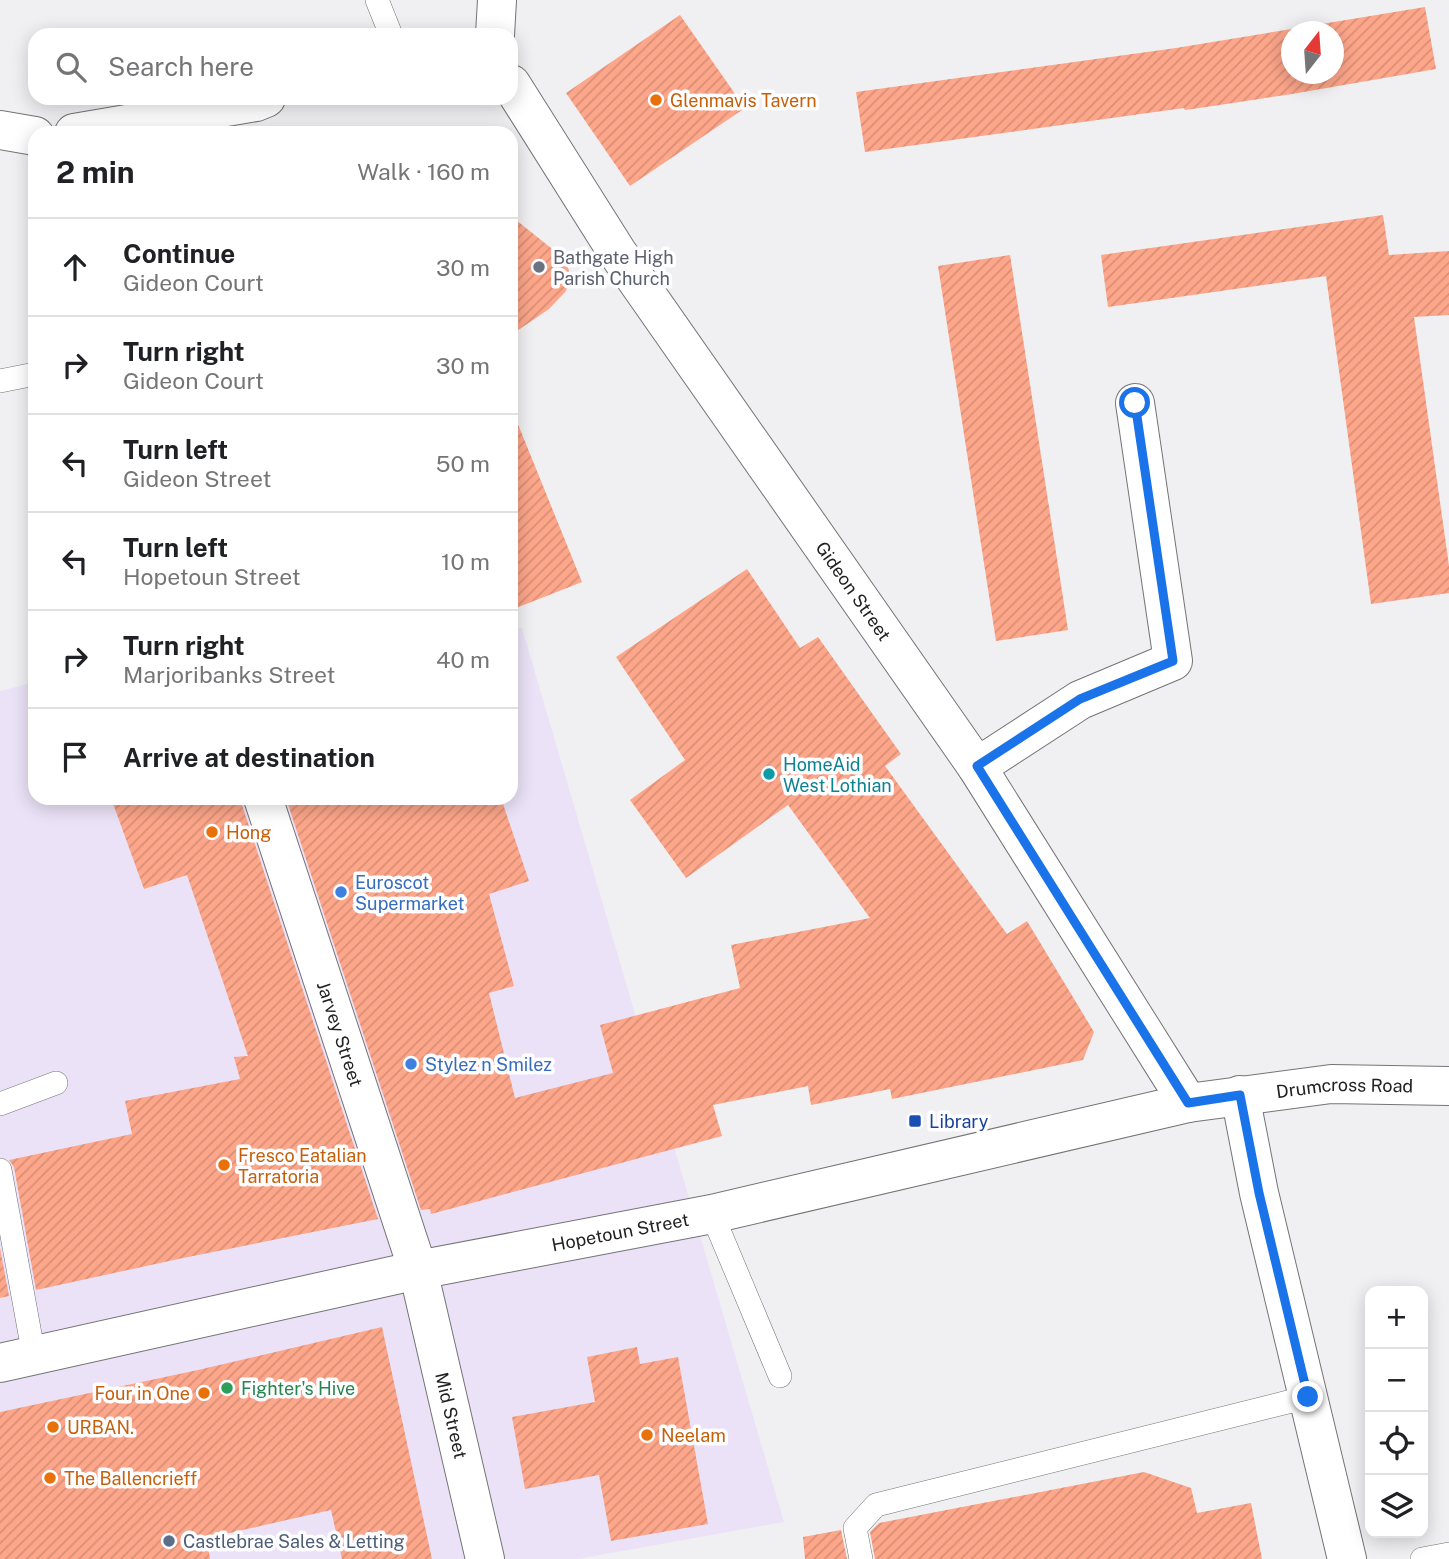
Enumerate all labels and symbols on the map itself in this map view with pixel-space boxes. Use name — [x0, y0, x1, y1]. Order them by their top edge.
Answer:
north arrow — [1281, 21, 1344, 84]
place label: Glenmavis Tavern — [670, 90, 817, 111]
marker: Glenmavis Tavern — [648, 92, 664, 108]
place label: Bathgate High Parish Church — [553, 247, 674, 289]
marker: Bathgate High Parish Church — [531, 259, 547, 275]
route start — [1119, 387, 1150, 418]
street label: Gideon Street — [812, 537, 896, 644]
place label: HomeAid West Lothian — [783, 754, 892, 796]
marker: HomeAid West Lothian — [761, 766, 777, 782]
place label: Hong — [226, 822, 271, 843]
marker: Hong — [204, 824, 220, 840]
place label: Euroscot Supermarket — [355, 872, 465, 914]
marker: Euroscot Supermarket — [333, 884, 349, 900]
street label: Jarvey Street — [313, 978, 367, 1089]
place label: Stylez n Smilez — [425, 1054, 552, 1075]
marker: Stylez n Smilez — [403, 1056, 419, 1072]
street label: Drumcross Road — [1275, 1074, 1413, 1102]
place label: Library — [929, 1111, 989, 1132]
marker: Library — [907, 1113, 923, 1129]
place label: Fresco Eatalian Tarratoria — [238, 1145, 367, 1187]
marker: Fresco Eatalian Tarratoria — [216, 1157, 232, 1173]
street label: Hopetoun Street — [550, 1208, 691, 1255]
street label: Mid Street — [432, 1370, 472, 1461]
place label: Fighter's Hive — [241, 1378, 355, 1399]
marker: Fighter's Hive — [219, 1380, 235, 1396]
route end — [1292, 1381, 1323, 1412]
place label: Four in One — [94, 1383, 190, 1404]
marker: Four in One — [196, 1385, 212, 1401]
place label: URBAN. — [67, 1417, 134, 1438]
marker: URBAN. — [45, 1419, 61, 1435]
place label: Neelam — [661, 1425, 726, 1446]
marker: Neelam — [639, 1427, 655, 1443]
place label: The Ballencrieff — [64, 1468, 197, 1489]
marker: The Ballencrieff — [42, 1470, 58, 1486]
place label: Castlebrae Sales & Letting — [183, 1531, 405, 1552]
marker: Castlebrae Sales & Letting — [161, 1533, 177, 1549]

